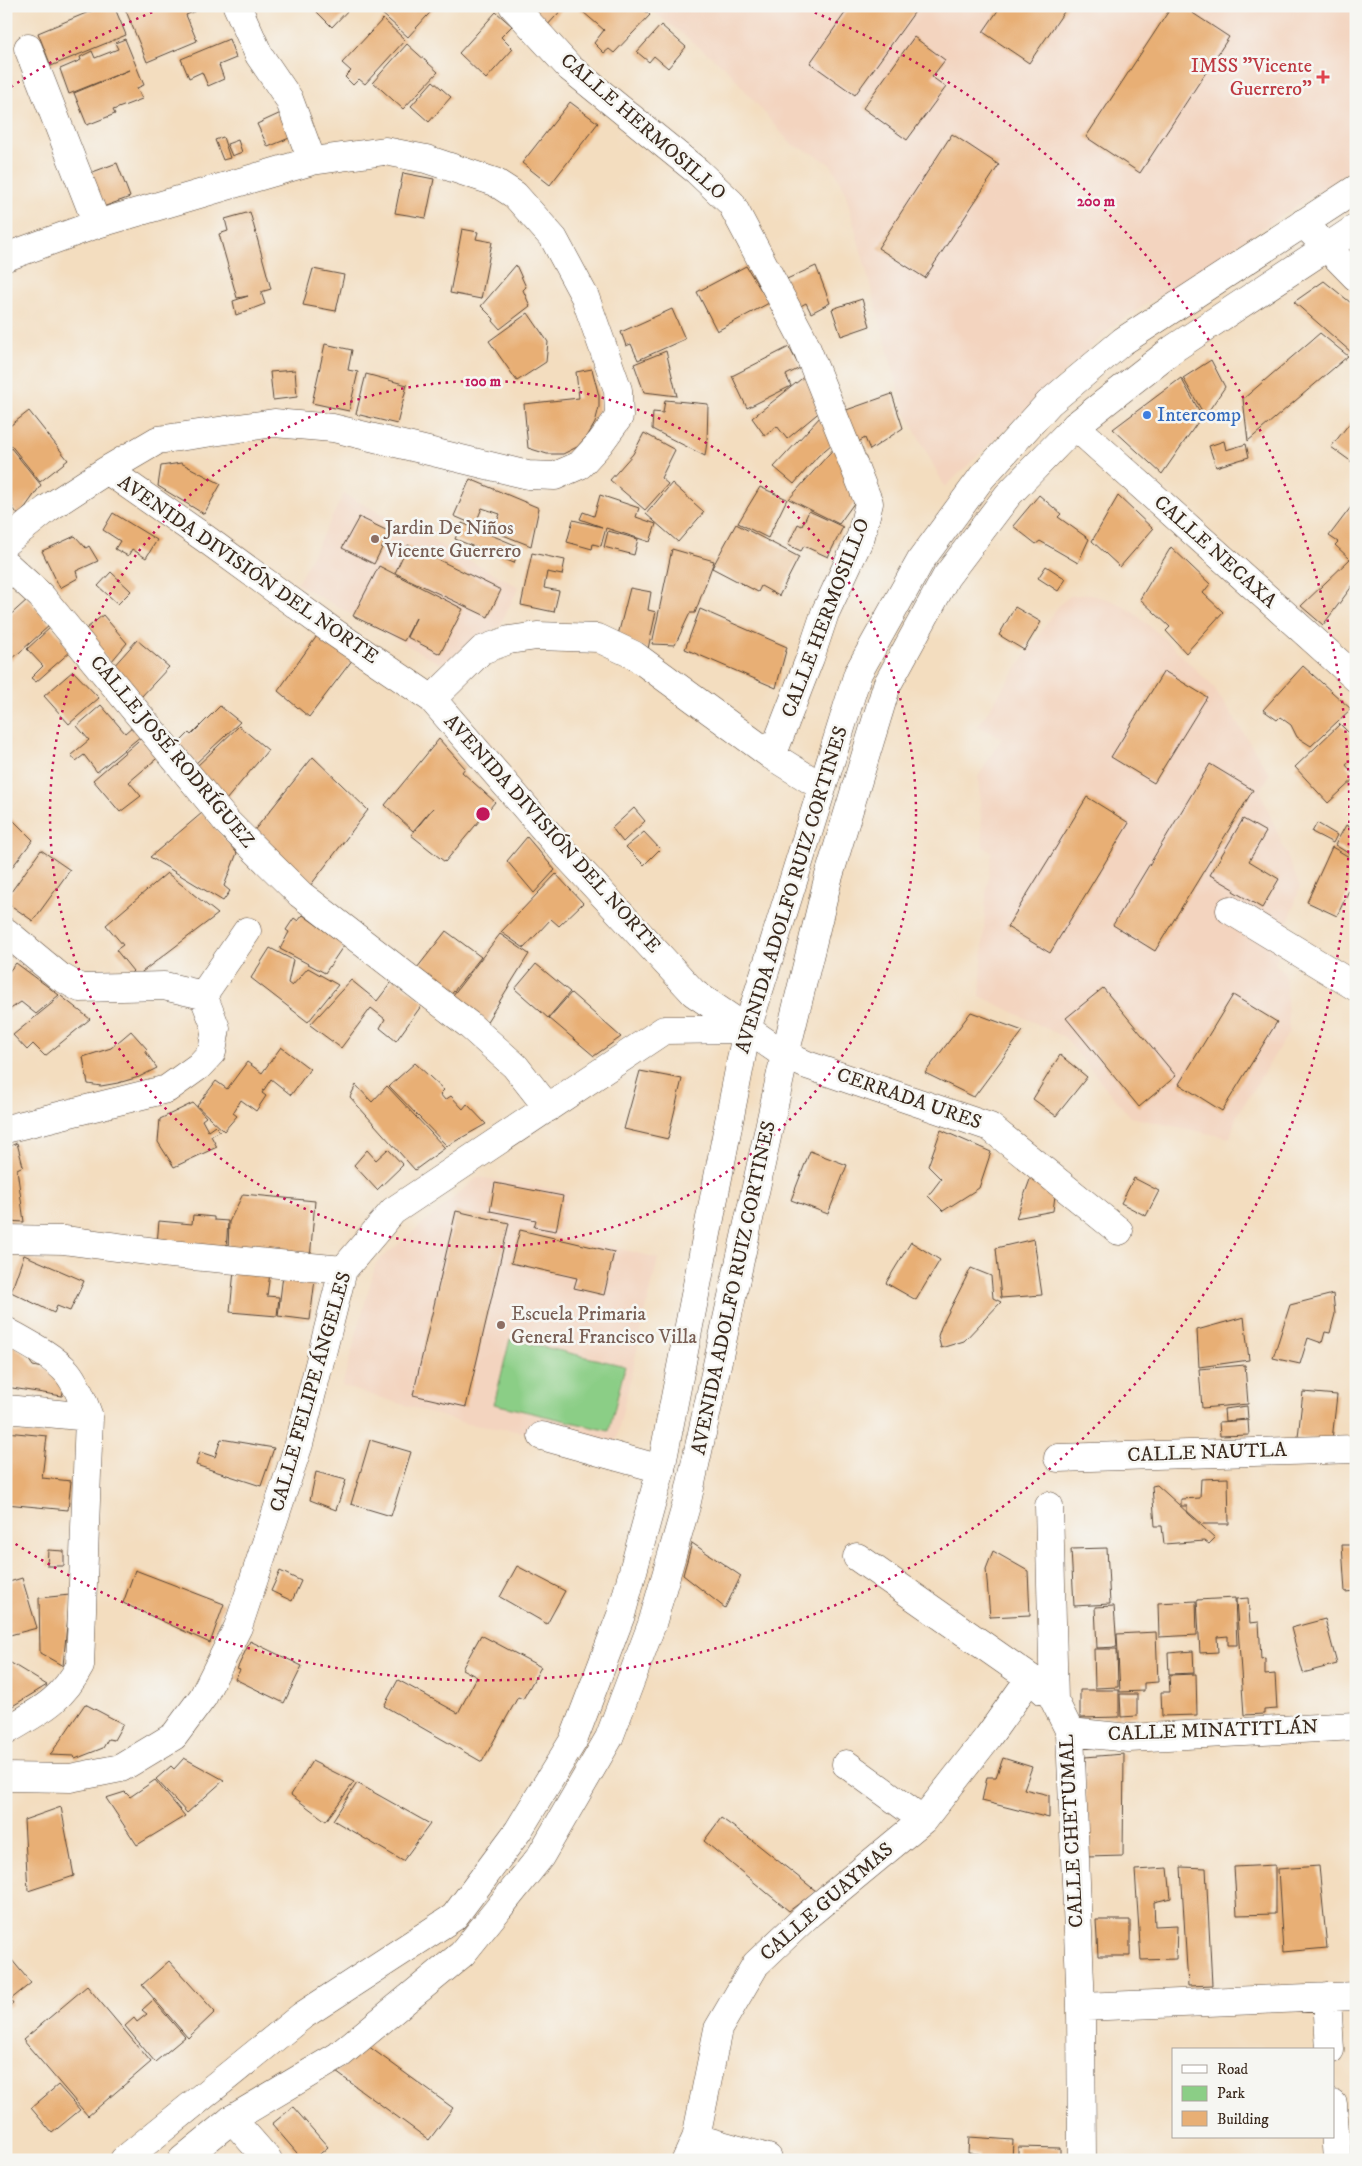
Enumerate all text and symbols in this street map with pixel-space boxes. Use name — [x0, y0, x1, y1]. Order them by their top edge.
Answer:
street label: CALLE HERMOSILLO — [555, 48, 731, 206]
place label: IMSS "Vicente Guerrero" — [1191, 54, 1312, 102]
marker: IMSS "Vicente Guerrero" — [1316, 70, 1330, 84]
text: 200 m — [1077, 192, 1116, 211]
text: 100 m — [465, 372, 502, 391]
place label: Intercomp — [1157, 403, 1241, 428]
marker: Intercomp — [1141, 409, 1153, 421]
street label: AVENIDA DIVISIÓN DEL NORTE — [113, 469, 384, 670]
street label: CALLE NECAXA — [1148, 490, 1282, 614]
street label: CALLE HERMOSILLO — [776, 515, 876, 721]
place label: Jardin De Niños Vicente Guerrero — [383, 516, 521, 564]
marker: Jardin De Niños Vicente Guerrero — [369, 533, 381, 545]
street label: CALLE JOSÉ RODRÍGUEZ — [84, 650, 261, 854]
street label: AVENIDA DIVISIÓN DEL NORTE — [438, 709, 667, 959]
street label: AVENIDA ADOLFO RUIZ CORTINES — [730, 723, 854, 1057]
centre of rings — [474, 805, 492, 823]
street label: CERRADA URES — [833, 1062, 985, 1136]
street label: AVENIDA ADOLFO RUIZ CORTINES — [686, 1119, 782, 1457]
street label: CALLE FELIPE ÁNGELES — [264, 1269, 357, 1515]
place label: Escuela Primaria General Francisco Villa — [511, 1302, 698, 1350]
marker: Escuela Primaria General Francisco Villa — [495, 1319, 507, 1331]
street label: CALLE NAUTLA — [1127, 1438, 1288, 1468]
street label: CALLE MINATITLÁN — [1107, 1714, 1319, 1747]
street label: CALLE CHETUMAL — [1054, 1733, 1090, 1928]
street label: CALLE GUAYMAS — [755, 1837, 899, 1967]
legend — [1172, 2048, 1334, 2138]
text: Road — [1217, 2060, 1249, 2079]
text: Park — [1217, 2084, 1246, 2103]
text: Building — [1217, 2110, 1269, 2129]

